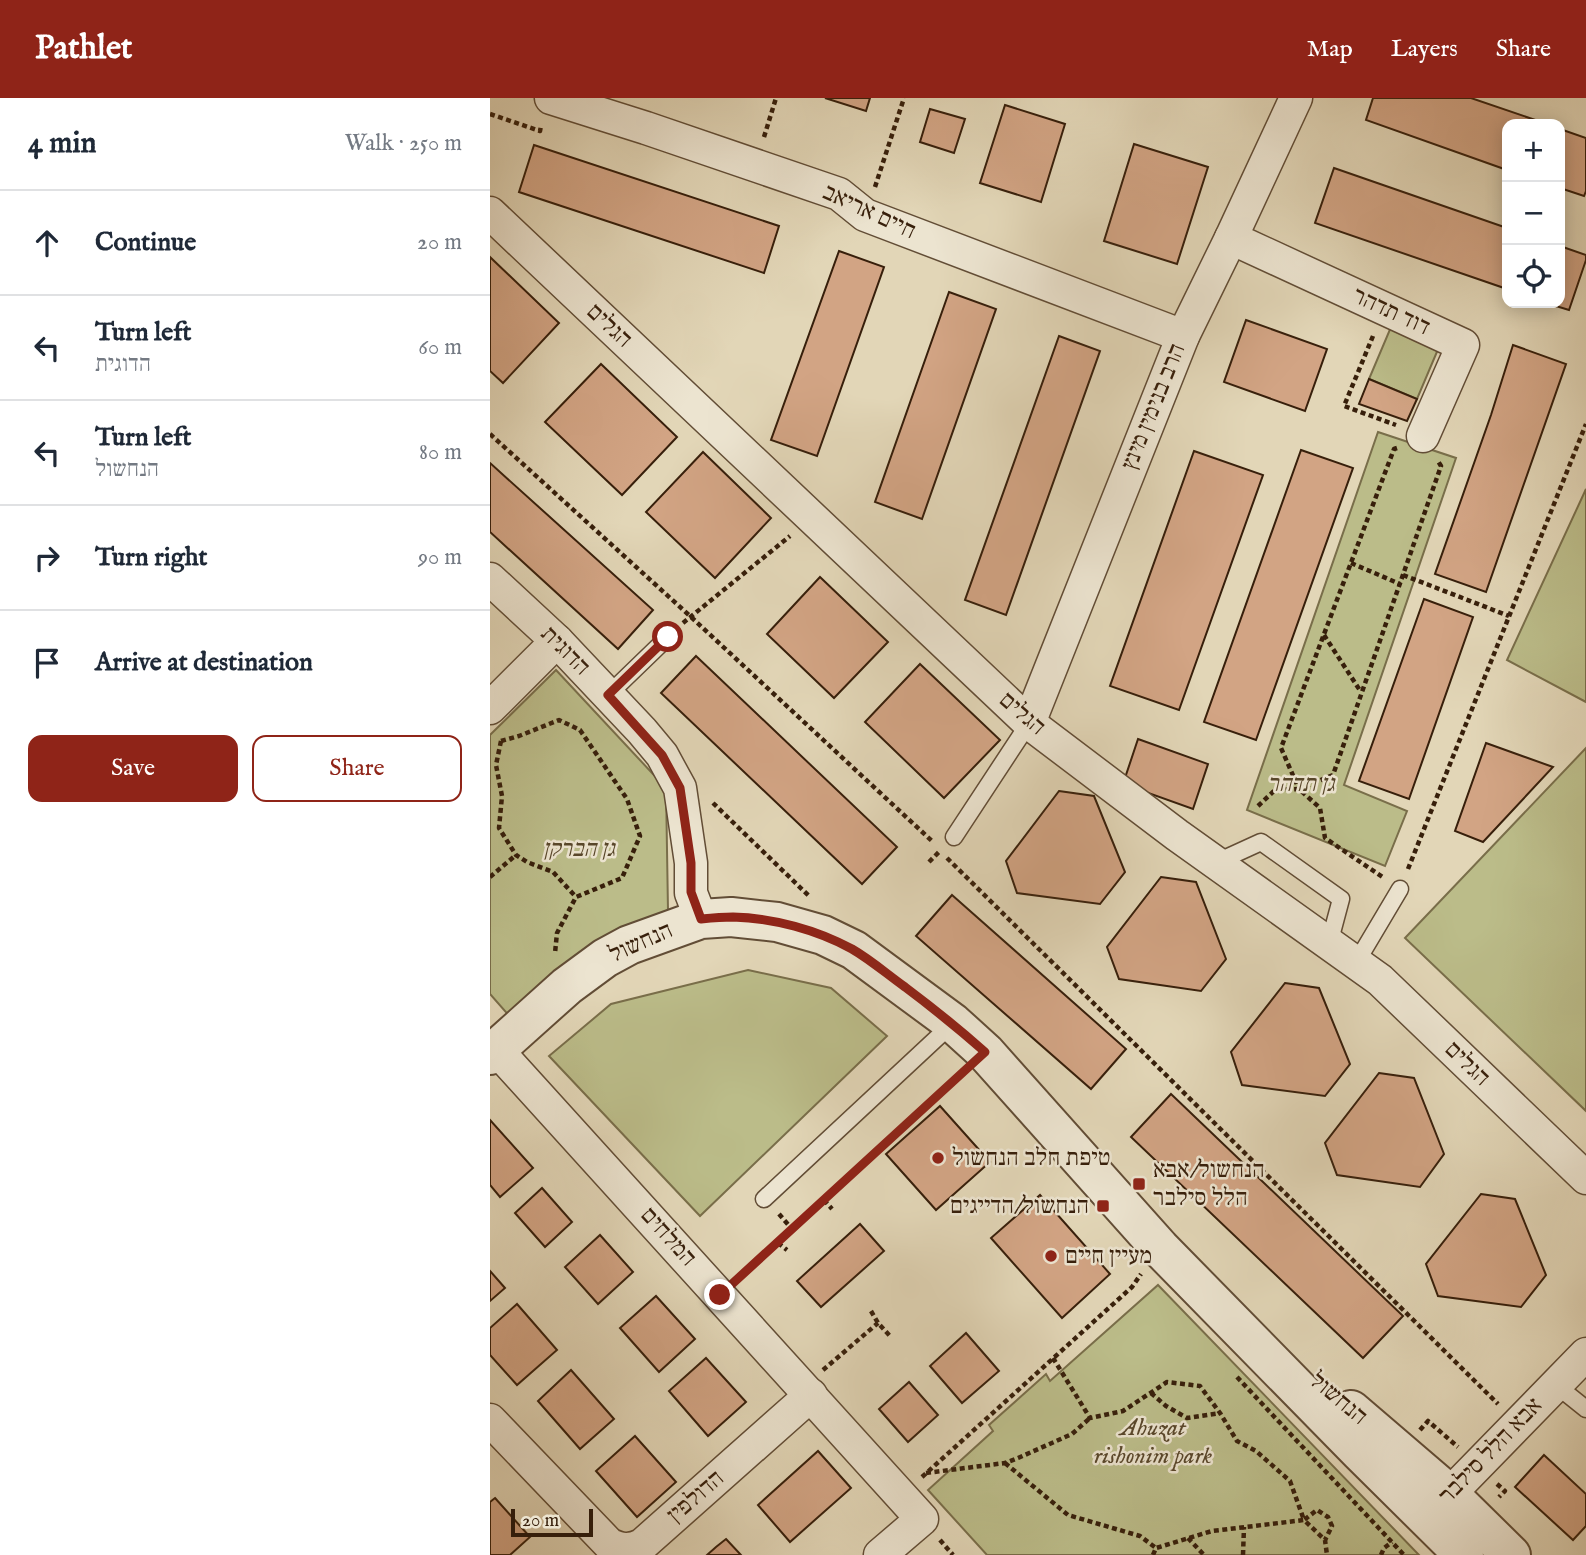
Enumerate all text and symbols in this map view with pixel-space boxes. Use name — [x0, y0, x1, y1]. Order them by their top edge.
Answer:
text: Pathlet — [35, 28, 132, 70]
text: Map — [1307, 34, 1353, 65]
text: Layers — [1391, 34, 1458, 65]
text: Share — [1496, 34, 1551, 65]
map controls — [1502, 119, 1565, 308]
button: + — [1502, 119, 1565, 182]
text: 4 min — [28, 125, 96, 163]
text: Walk · 250 m — [345, 129, 462, 158]
street label: חיים אריאב — [817, 177, 921, 247]
button: − — [1502, 182, 1565, 245]
icon: ahead — [28, 224, 66, 262]
text: Continue — [95, 226, 196, 259]
text: 20 m — [417, 228, 462, 257]
button: locate — [1502, 245, 1565, 308]
street label: דוד תדהר — [1347, 281, 1435, 343]
street label: הגלים — [579, 297, 639, 355]
text: Turn left — [95, 316, 192, 349]
icon: left — [28, 329, 66, 367]
text: 60 m — [418, 333, 462, 362]
street label: הרב בנימין מינץ — [1115, 339, 1193, 475]
text: הדוגית — [95, 350, 151, 379]
text: Turn left — [95, 421, 192, 454]
icon: left — [28, 434, 66, 472]
text: 80 m — [419, 438, 462, 467]
text: הנחשול — [95, 455, 159, 484]
icon: right — [28, 539, 66, 577]
text: Turn right — [95, 541, 208, 574]
text: 90 m — [418, 543, 462, 572]
street label: הדוגית — [533, 619, 597, 683]
route start — [652, 621, 683, 652]
icon: arrive — [28, 644, 66, 682]
text: Arrive at destination — [95, 646, 313, 679]
street label: הגלים — [992, 685, 1052, 743]
button: Save — [28, 735, 238, 802]
button: Share — [252, 735, 462, 802]
park label: גן תדהר — [1267, 769, 1336, 800]
park label: גן הברקן — [543, 834, 617, 865]
street label: הנחשול — [604, 915, 678, 971]
street label: הגלים — [1438, 1035, 1496, 1093]
place label: טיפת חלב הנחשול — [952, 1143, 1111, 1174]
marker: טיפת חלב הנחשול — [930, 1150, 946, 1166]
place label: הנחשול/אבא הלל סילבר — [1153, 1155, 1265, 1214]
marker: הנחשול/אבא הלל סילבר — [1131, 1176, 1147, 1192]
place label: הנחשול/הדייגים — [950, 1191, 1089, 1222]
marker: הנחשול/הדייגים — [1095, 1198, 1111, 1214]
street label: המלחים — [633, 1201, 703, 1273]
place label: מעיין חיים — [1065, 1241, 1152, 1272]
marker: מעיין חיים — [1043, 1248, 1059, 1264]
route end — [704, 1279, 735, 1310]
street label: הנחשול — [1302, 1366, 1374, 1432]
street label: אבא הלל סילבר — [1432, 1391, 1550, 1511]
park label: Ahuzat rishonim park — [1094, 1413, 1213, 1472]
street label: הדולפין — [661, 1464, 731, 1530]
scale bar — [511, 1506, 593, 1538]
text: 20 m — [522, 1509, 559, 1533]

